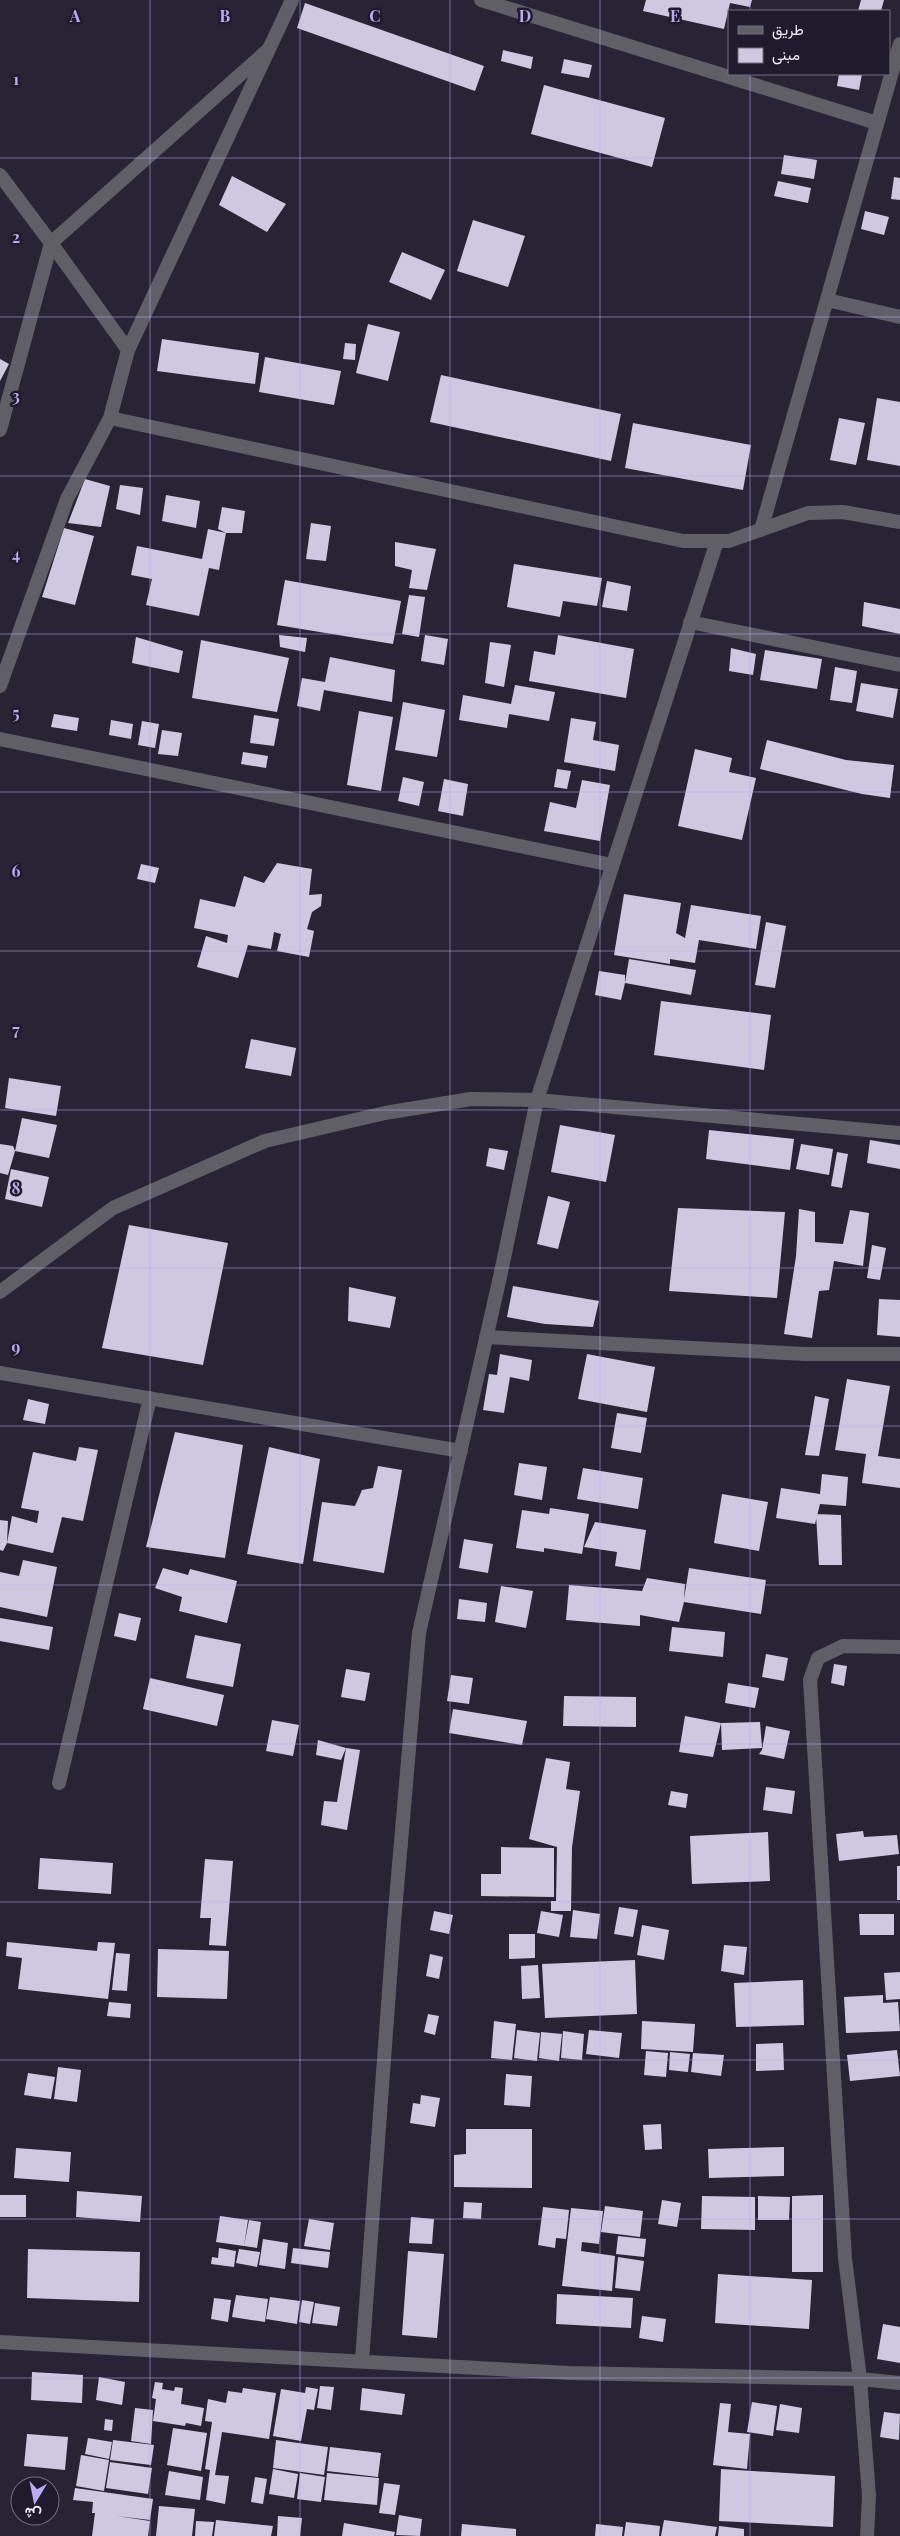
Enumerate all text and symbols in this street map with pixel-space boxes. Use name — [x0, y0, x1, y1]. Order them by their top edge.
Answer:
text: A — [69, 5, 81, 26]
text: B — [220, 5, 231, 26]
text: C — [369, 5, 381, 26]
text: D — [519, 5, 531, 26]
text: E — [670, 5, 680, 26]
legend — [728, 10, 890, 75]
text: طريق — [772, 19, 804, 40]
text: مبنى — [772, 44, 800, 65]
text: 1 — [13, 68, 19, 89]
text: 2 — [12, 226, 20, 247]
text: 3 — [12, 385, 20, 406]
text: 4 — [12, 543, 20, 564]
text: 5 — [12, 702, 20, 723]
text: 6 — [12, 860, 21, 881]
text: 7 — [12, 1019, 20, 1040]
text: 8 — [12, 1177, 21, 1198]
text: 9 — [12, 1336, 21, 1357]
north arrow — [10, 2476, 60, 2526]
text: ش — [23, 2503, 43, 2525]

